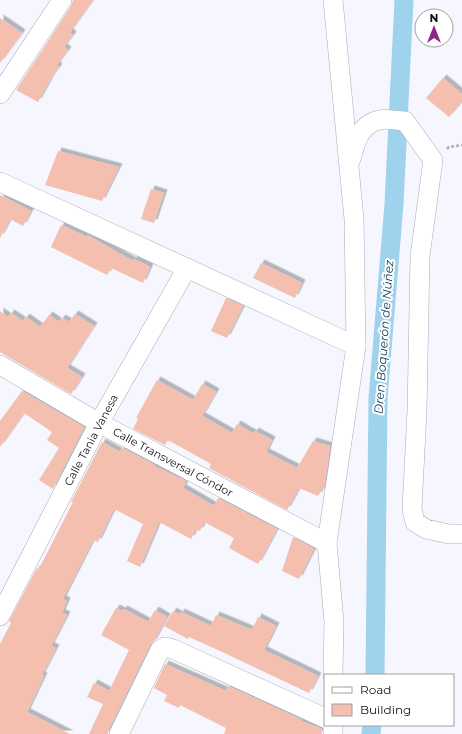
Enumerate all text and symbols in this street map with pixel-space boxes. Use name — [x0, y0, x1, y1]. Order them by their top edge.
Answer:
north arrow — [414, 8, 454, 48]
text: N — [430, 11, 438, 25]
water label: Dren Boquerón de Núñez — [371, 259, 396, 414]
street label: Calle Tania Vanesa — [61, 392, 121, 488]
street label: Calle Transversal Cóndor — [110, 424, 236, 500]
legend — [324, 674, 454, 726]
text: Road — [360, 682, 391, 697]
text: Building — [360, 702, 411, 717]

